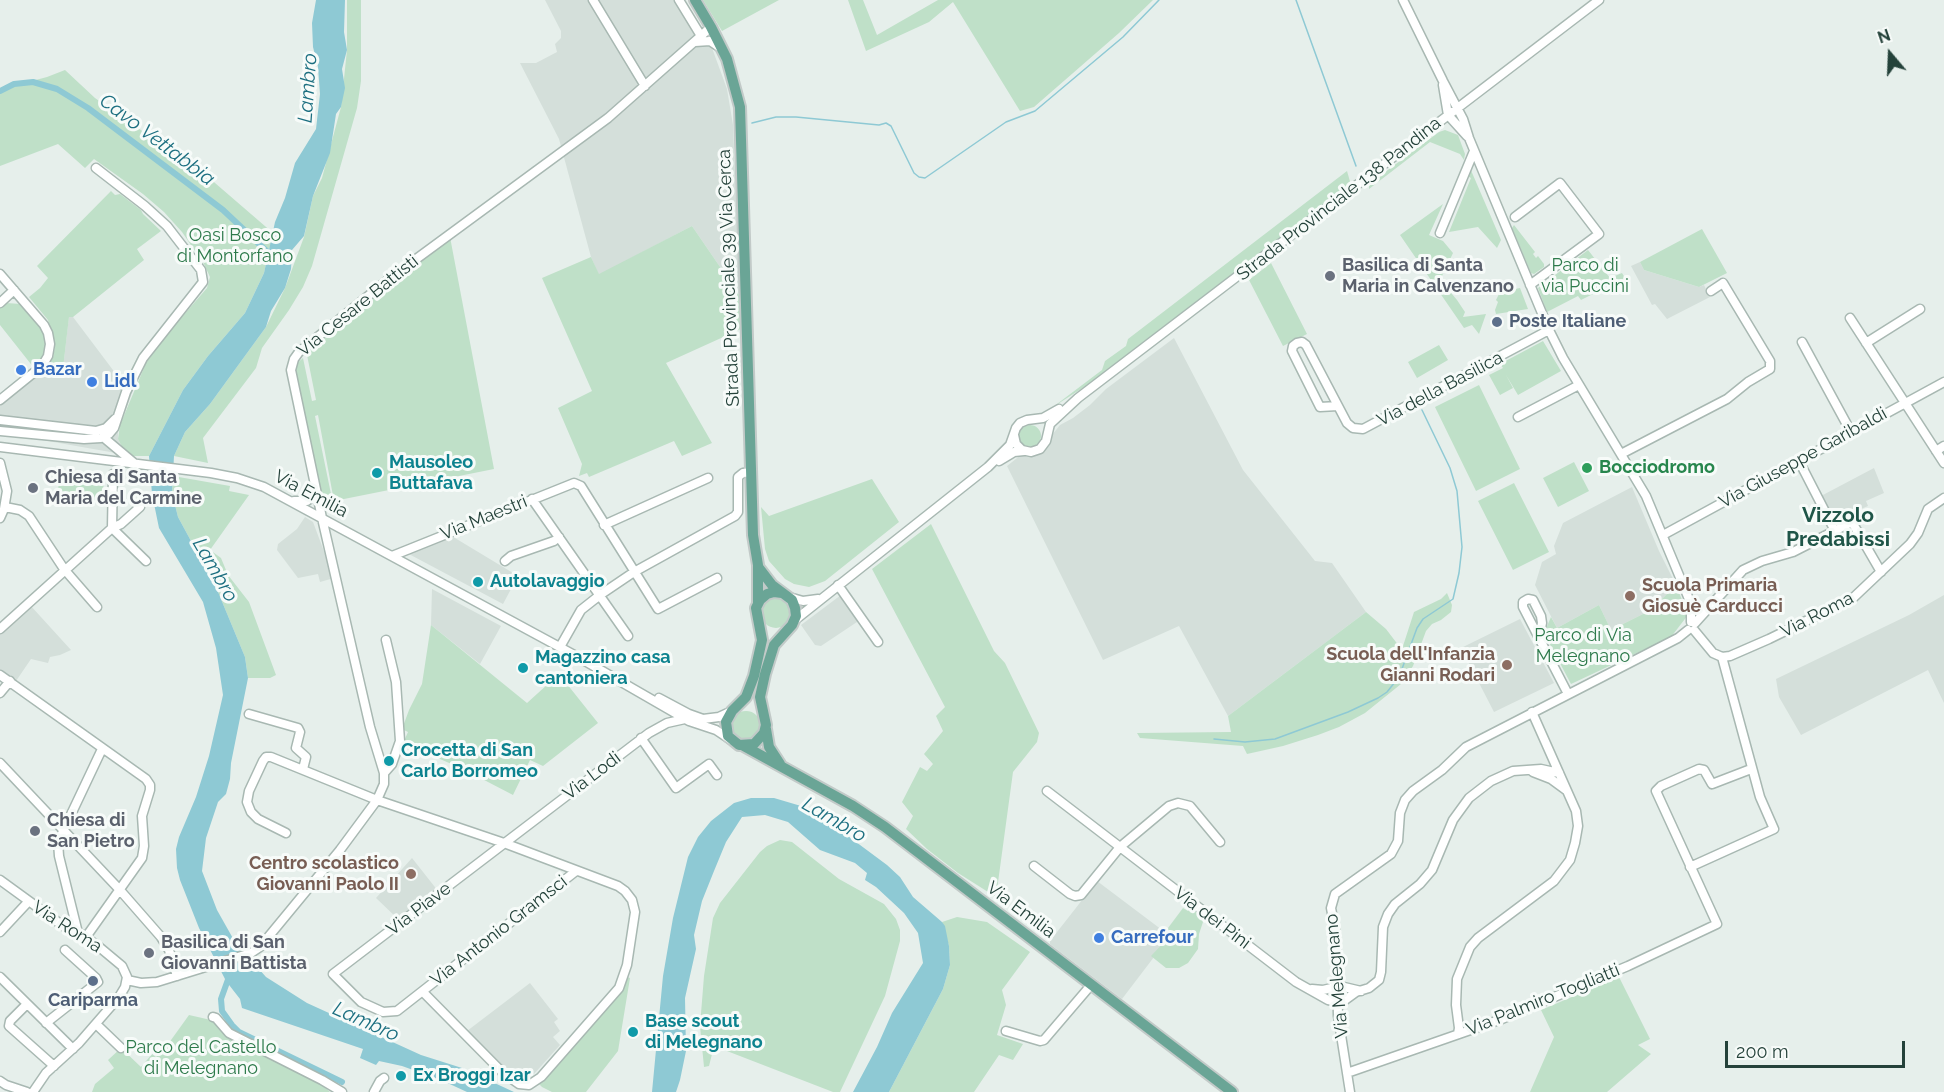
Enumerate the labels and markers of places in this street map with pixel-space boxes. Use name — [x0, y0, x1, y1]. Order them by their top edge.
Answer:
place label: Basilica di Santa Maria in Calvenzano — [1342, 255, 1514, 298]
marker: Basilica di Santa Maria in Calvenzano — [1323, 269, 1337, 283]
place label: Poste Italiane — [1509, 311, 1626, 333]
marker: Poste Italiane — [1490, 315, 1504, 329]
place label: Bazar — [33, 359, 82, 381]
marker: Bazar — [14, 363, 28, 377]
place label: Lidl — [104, 371, 136, 393]
marker: Lidl — [85, 375, 99, 389]
place label: Mausoleo Buttafava — [389, 452, 473, 494]
place label: Bocciodromo — [1599, 457, 1715, 479]
marker: Bocciodromo — [1580, 461, 1594, 475]
marker: Mausoleo Buttafava — [370, 466, 384, 480]
place label: Chiesa di Santa Maria del Carmine — [45, 467, 202, 510]
marker: Chiesa di Santa Maria del Carmine — [26, 481, 40, 495]
place label: Autolavaggio — [490, 571, 605, 593]
marker: Autolavaggio — [471, 575, 485, 589]
place label: Scuola Primaria Giosuè Carducci — [1642, 575, 1783, 618]
marker: Scuola Primaria Giosuè Carducci — [1623, 589, 1637, 603]
place label: Scuola dell'Infanzia Gianni Rodari — [1326, 644, 1495, 686]
place label: Magazzino casa cantoniera — [535, 647, 671, 690]
marker: Scuola dell'Infanzia Gianni Rodari — [1500, 658, 1514, 672]
marker: Magazzino casa cantoniera — [516, 661, 530, 675]
place label: Crocetta di San Carlo Borromeo — [401, 740, 538, 783]
marker: Crocetta di San Carlo Borromeo — [382, 754, 396, 768]
place label: Chiesa di San Pietro — [47, 810, 135, 852]
marker: Chiesa di San Pietro — [28, 824, 42, 838]
place label: Centro scolastico Giovanni Paolo II — [249, 853, 399, 896]
marker: Centro scolastico Giovanni Paolo II — [404, 867, 418, 881]
place label: Carrefour — [1111, 927, 1194, 949]
marker: Carrefour — [1092, 931, 1106, 945]
place label: Basilica di San Giovanni Battista — [161, 932, 307, 974]
marker: Basilica di San Giovanni Battista — [142, 946, 156, 960]
marker: Cariparma — [86, 974, 100, 988]
place label: Cariparma — [48, 990, 138, 1012]
place label: Base scout di Melegnano — [645, 1011, 763, 1054]
marker: Base scout di Melegnano — [626, 1025, 640, 1039]
place label: Ex Broggi Izar — [413, 1065, 531, 1087]
marker: Ex Broggi Izar — [394, 1069, 408, 1083]

